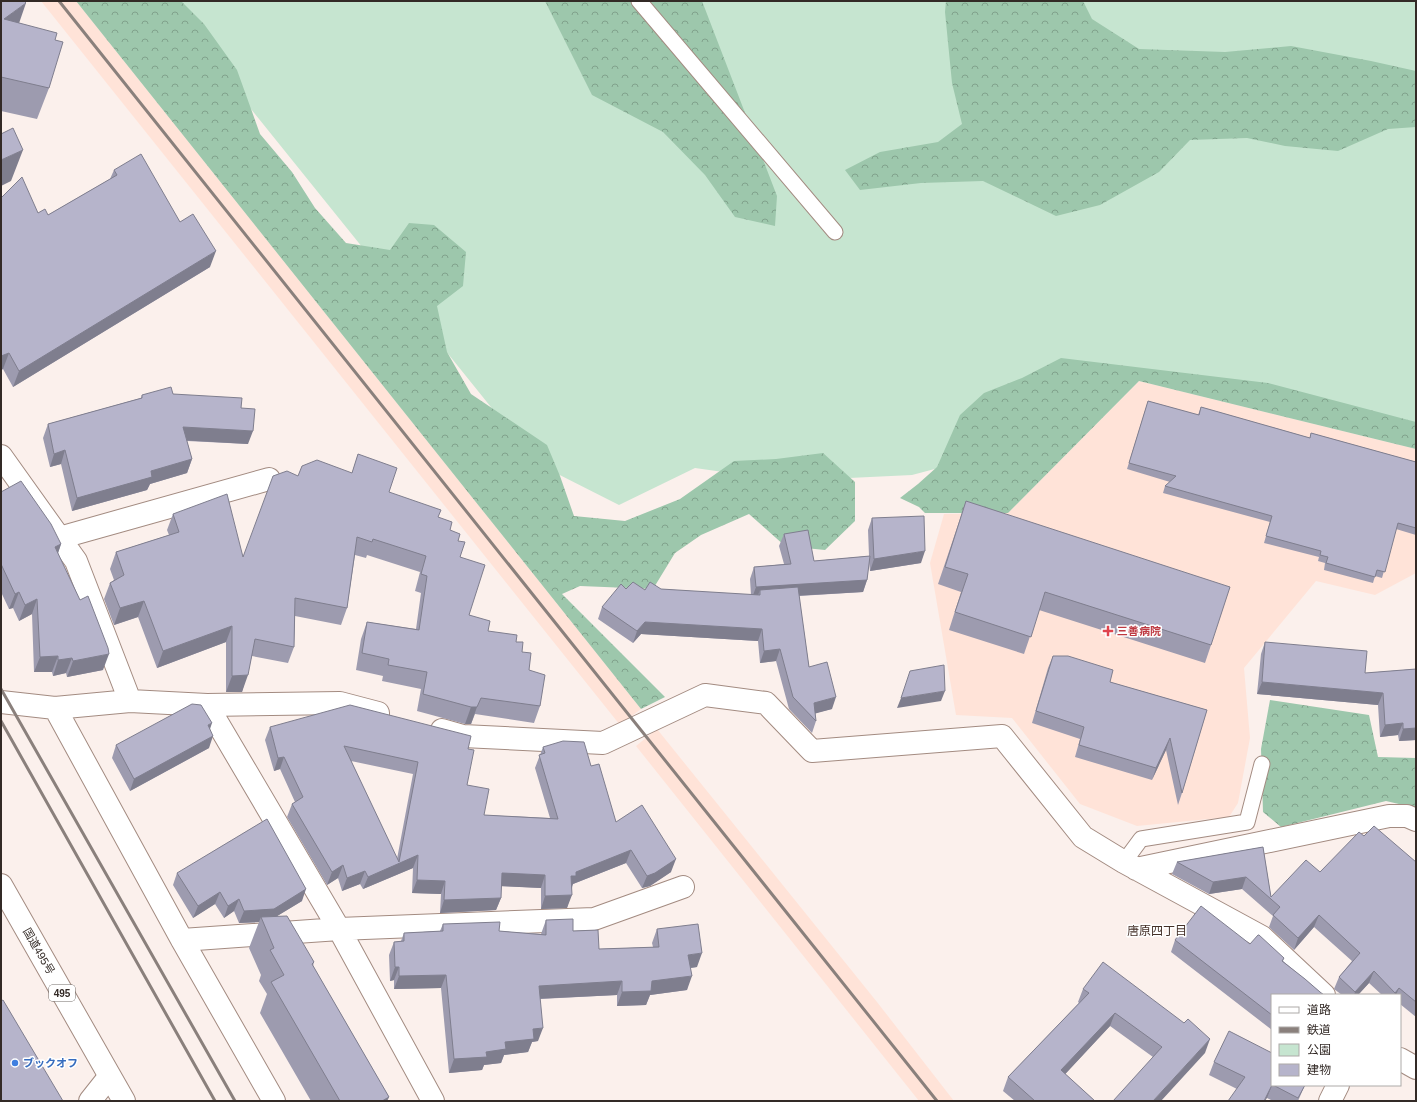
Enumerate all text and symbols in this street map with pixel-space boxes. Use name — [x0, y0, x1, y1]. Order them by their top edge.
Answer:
marker: 三善病院 — [1102, 625, 1114, 637]
place label: 三善病院 — [1117, 625, 1161, 637]
district label: 唐原四丁目 — [1127, 924, 1187, 938]
street label: 国道495号 — [21, 926, 57, 976]
road number: 495 — [49, 985, 75, 1001]
legend — [1271, 994, 1401, 1086]
text: 道路 — [1307, 1003, 1331, 1017]
text: 鉄道 — [1307, 1023, 1331, 1037]
text: 公園 — [1307, 1043, 1331, 1057]
place label: ブックオフ — [23, 1057, 78, 1069]
marker: ブックオフ — [10, 1058, 20, 1068]
text: 建物 — [1307, 1063, 1331, 1077]

